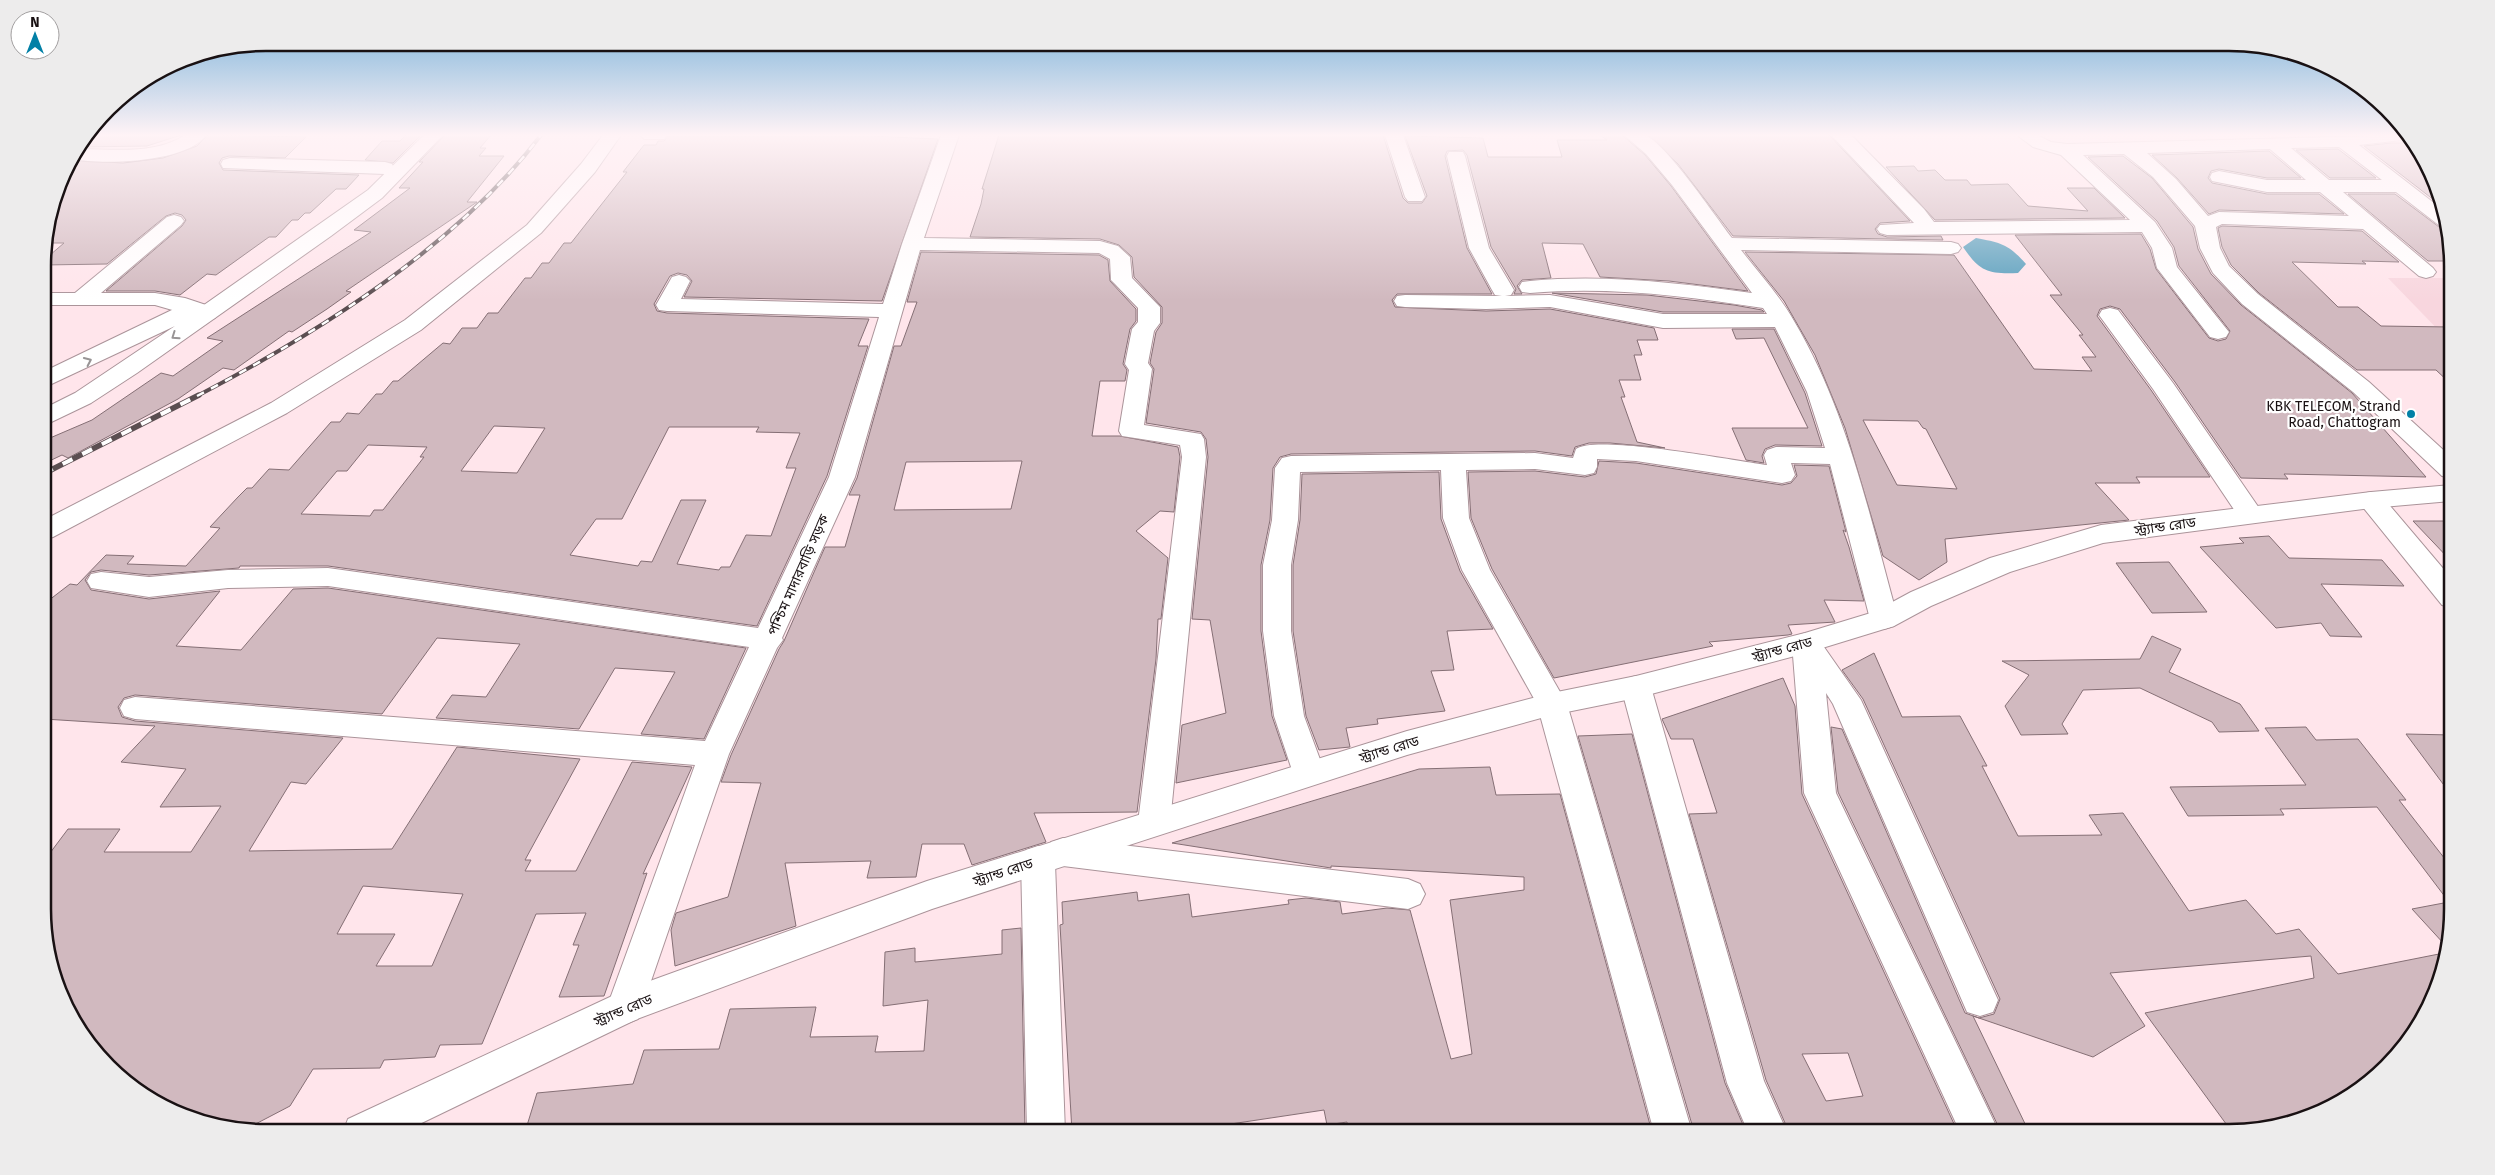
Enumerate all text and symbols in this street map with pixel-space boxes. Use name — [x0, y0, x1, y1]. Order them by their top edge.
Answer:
north arrow — [10, 10, 60, 60]
text: N — [30, 14, 40, 31]
one-way arrow — [171, 330, 181, 339]
one-way arrow — [82, 357, 91, 367]
place label: KBK TELECOM, Strand Road, Chattogram — [2266, 398, 2401, 431]
marker: KBK TELECOM, Strand Road, Chattogram — [2405, 408, 2417, 420]
street label: পশ্চিম মাদারবাড়ি সড়ক — [764, 511, 833, 638]
street label: স্ট্র্যান্ড রোড — [2132, 514, 2198, 539]
street label: স্ট্র্যান্ড রোড — [1749, 633, 1815, 666]
street label: স্ট্র্যান্ড রোড — [1356, 732, 1422, 767]
street label: স্ট্র্যান্ড রোড — [970, 855, 1036, 890]
street label: স্ট্র্যান্ড রোড — [590, 990, 656, 1031]

